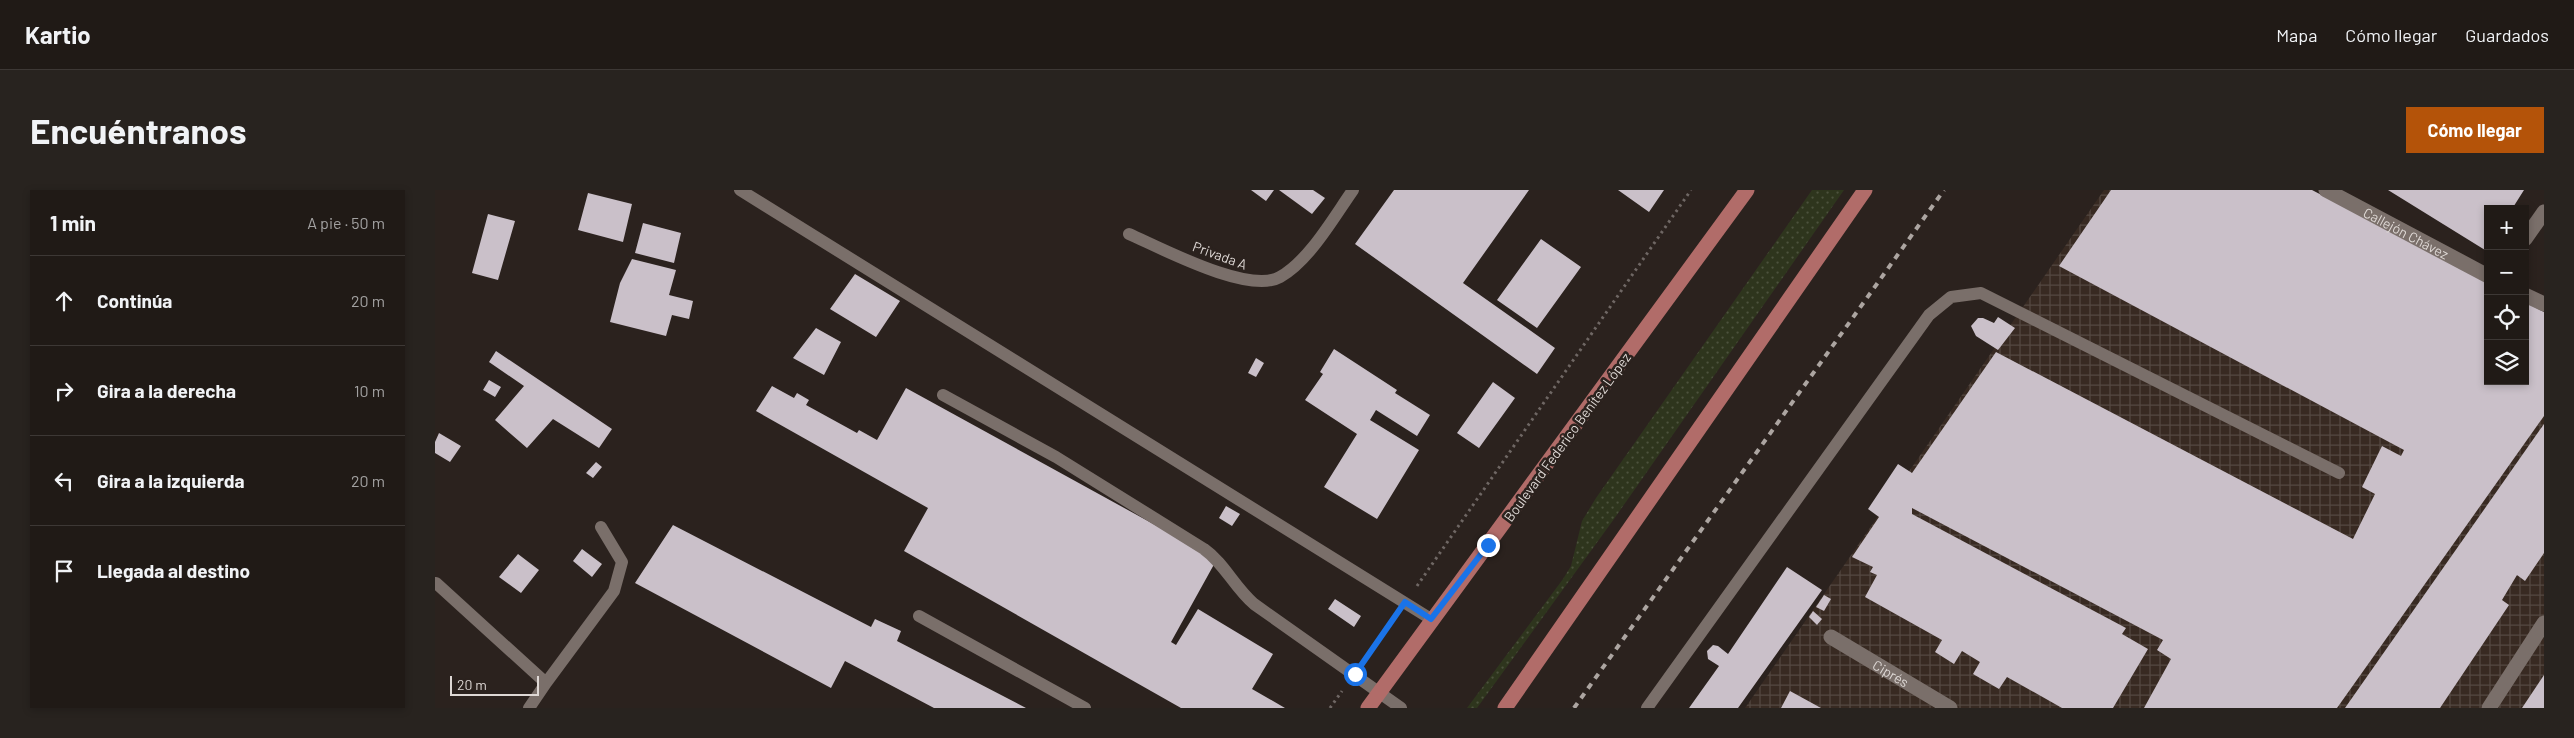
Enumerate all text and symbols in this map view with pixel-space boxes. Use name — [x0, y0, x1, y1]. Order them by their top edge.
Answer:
text: Kartio — [25, 20, 91, 49]
text: Mapa — [2276, 24, 2317, 46]
text: Cómo llegar — [2345, 24, 2437, 46]
text: Guardados — [2465, 24, 2549, 46]
button: Cómo llegar — [2406, 107, 2544, 153]
text: Encuéntranos — [30, 109, 247, 151]
street label: Callejón Chávez — [2361, 203, 2452, 262]
map controls — [2484, 205, 2529, 385]
button: + — [2484, 205, 2529, 250]
text: 1 min — [50, 210, 96, 235]
text: A pie · 50 m — [307, 213, 385, 232]
street label: Privada A — [1190, 237, 1250, 273]
button: − — [2484, 250, 2529, 295]
icon: ahead — [50, 287, 78, 315]
text: Continúa — [97, 289, 172, 312]
text: 20 m — [351, 291, 385, 310]
button: locate — [2484, 295, 2529, 340]
button: layers — [2484, 340, 2529, 385]
street label: Boulevard Federico Benítez López — [1500, 349, 1634, 525]
icon: right — [50, 377, 78, 405]
text: Gira a la derecha — [97, 379, 236, 402]
text: 10 m — [354, 381, 385, 400]
icon: left — [50, 467, 78, 495]
text: Gira a la izquierda — [97, 469, 245, 492]
text: 20 m — [351, 471, 385, 490]
route end — [1477, 534, 1500, 557]
icon: arrive — [50, 557, 78, 585]
text: Llegada al destino — [97, 559, 250, 582]
street label: Ciprés — [1870, 656, 1912, 690]
route start — [1344, 663, 1367, 686]
scale bar — [450, 673, 539, 696]
text: 20 m — [457, 676, 487, 693]

